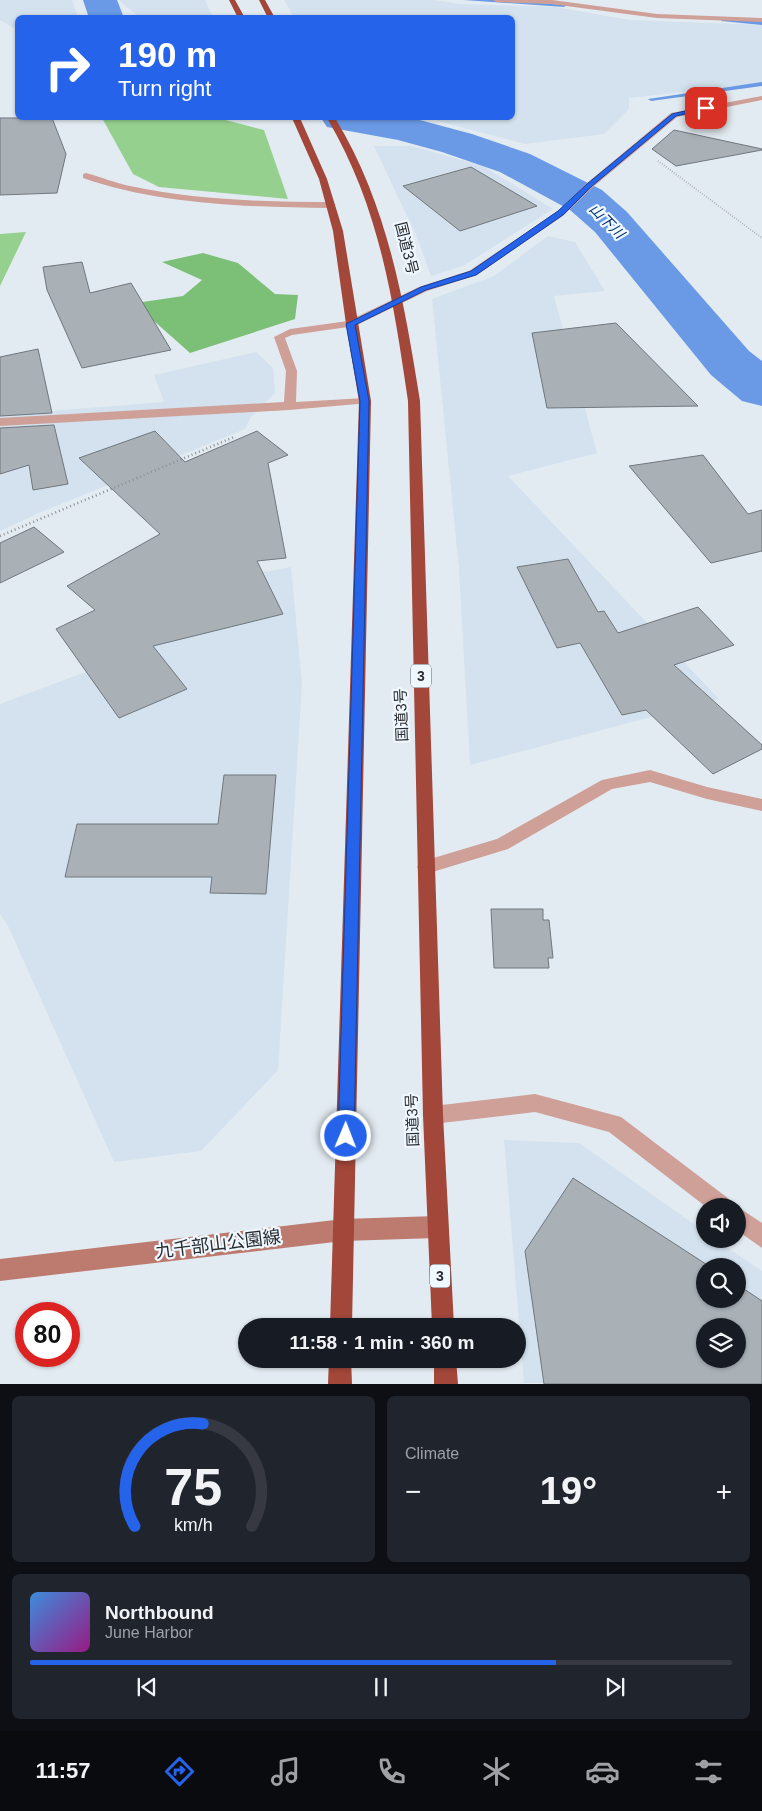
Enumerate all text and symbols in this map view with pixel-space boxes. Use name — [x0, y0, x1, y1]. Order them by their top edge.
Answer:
icon: right — [35, 35, 100, 100]
text: 190 m — [118, 35, 217, 74]
text: Turn right — [118, 76, 211, 101]
pin — [685, 87, 727, 129]
icon: arrive — [692, 94, 720, 122]
water label: 山下川 — [586, 200, 629, 243]
street label: 国道3号 — [392, 220, 422, 276]
road number: 3 — [411, 664, 431, 688]
street label: 国道3号 — [392, 688, 410, 742]
street label: 国道3号 — [403, 1093, 421, 1147]
position arrow — [319, 1109, 371, 1161]
map controls — [696, 1198, 746, 1368]
button: sound — [696, 1198, 746, 1248]
street label: 九千部山公園線 — [154, 1226, 282, 1262]
button: search — [696, 1258, 746, 1308]
road number: 3 — [430, 1264, 450, 1288]
speed limit sign: 80 — [15, 1302, 80, 1367]
button: layers — [696, 1318, 746, 1368]
text: 11:58 · 1 min · 360 m — [290, 1332, 474, 1353]
text: Climate — [405, 1445, 459, 1462]
text: 75 — [165, 1458, 222, 1516]
text: 19° — [540, 1470, 597, 1512]
text: − — [405, 1476, 421, 1507]
text: + — [716, 1476, 732, 1507]
text: km/h — [174, 1515, 213, 1535]
text: Northbound — [105, 1602, 214, 1623]
text: June Harbor — [105, 1624, 193, 1641]
icon: previous — [133, 1673, 161, 1701]
icon: pause — [367, 1673, 395, 1701]
icon: next — [601, 1673, 629, 1701]
icon: directions — [162, 1754, 197, 1789]
icon: music — [268, 1754, 303, 1789]
icon: phone — [374, 1754, 409, 1789]
icon: climate — [479, 1754, 514, 1789]
icon: car — [585, 1754, 620, 1789]
icon: filters — [691, 1754, 726, 1789]
text: 11:57 — [35, 1758, 91, 1783]

